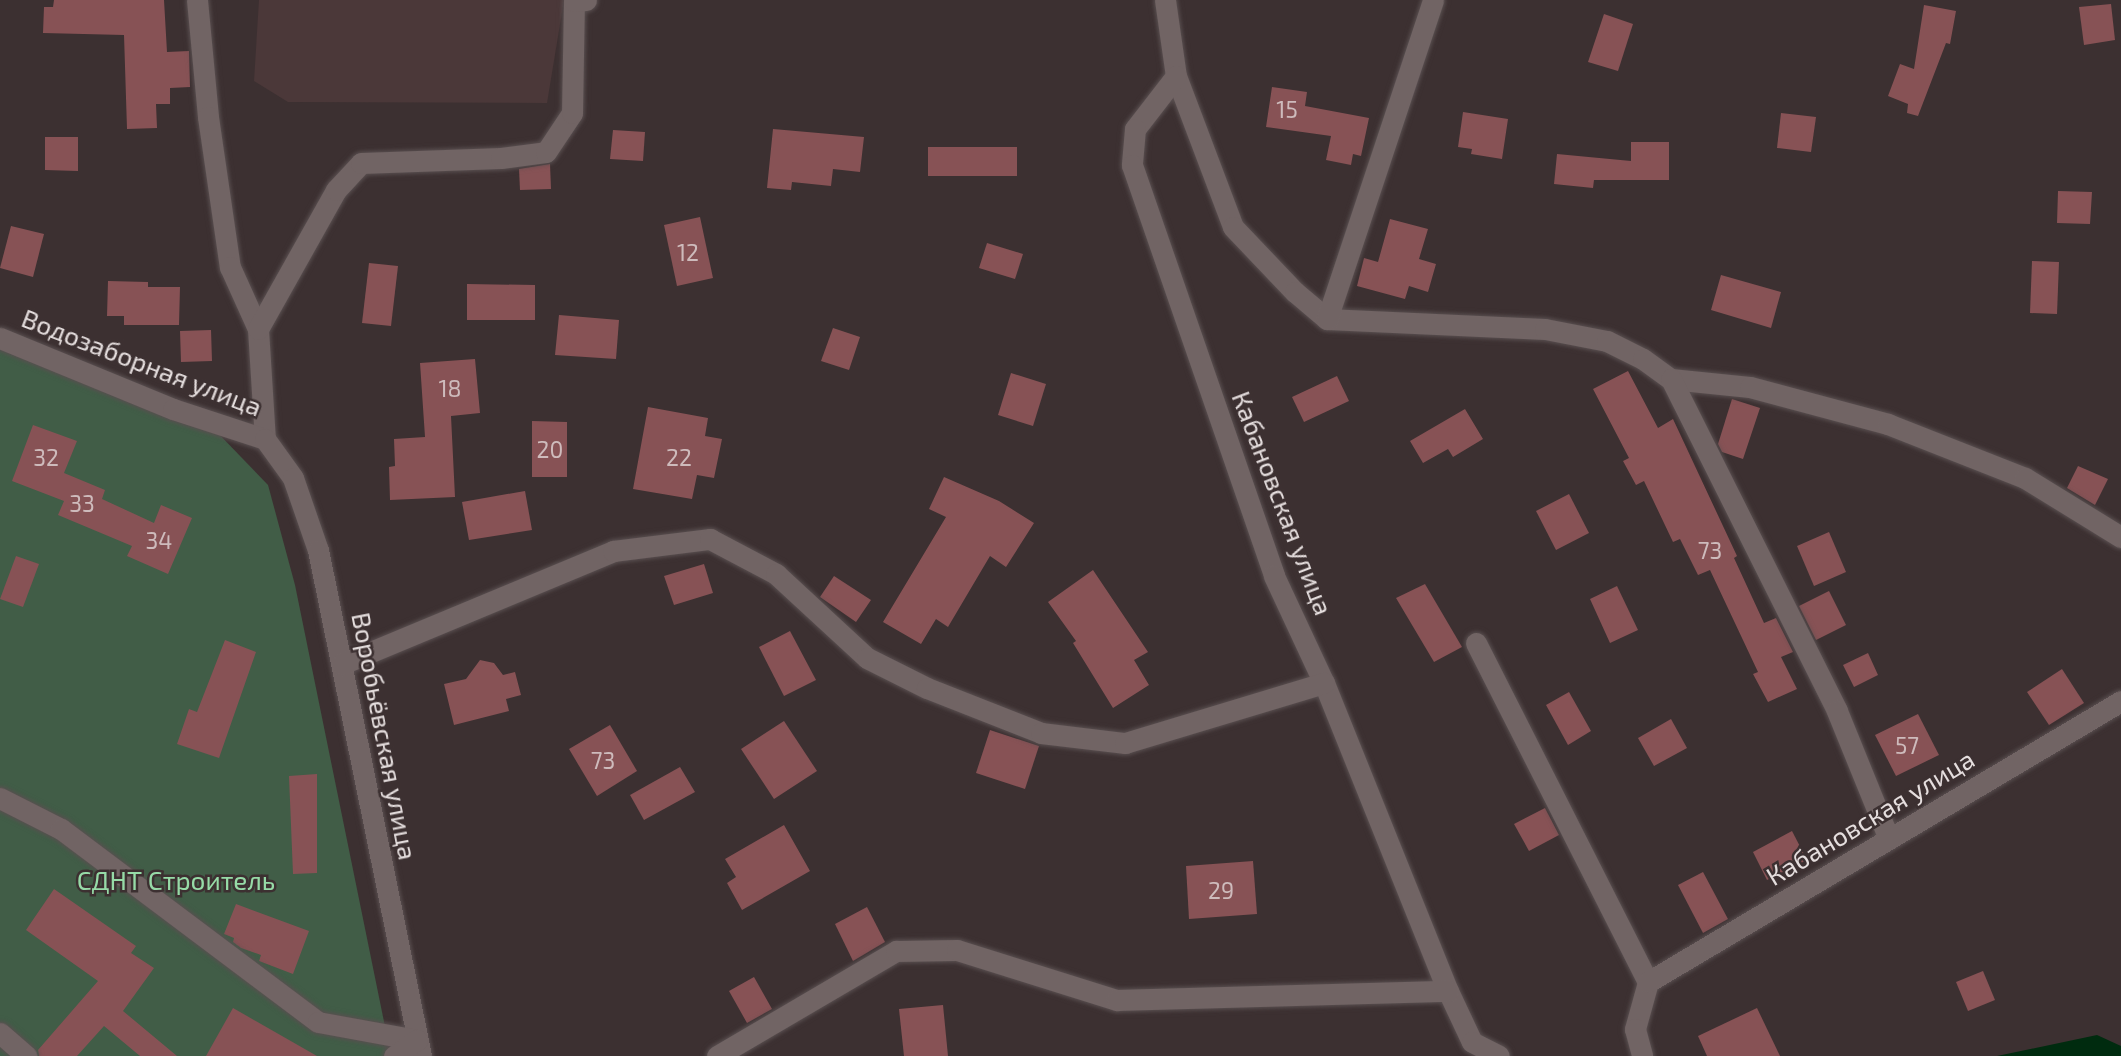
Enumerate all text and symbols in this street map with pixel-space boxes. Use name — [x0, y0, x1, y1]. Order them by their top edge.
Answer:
house number: 15 — [1276, 95, 1298, 123]
house number: 12 — [677, 238, 699, 266]
street label: Водозаборная улица — [18, 302, 266, 422]
house number: 18 — [438, 374, 462, 402]
street label: Кабановская улица — [1226, 387, 1340, 619]
house number: 20 — [537, 435, 563, 463]
house number: 32 — [33, 443, 59, 471]
house number: 22 — [666, 443, 692, 471]
house number: 33 — [69, 489, 95, 517]
house number: 34 — [146, 526, 172, 554]
house number: 73 — [1698, 536, 1722, 564]
street label: Воробьёвская улица — [346, 610, 424, 862]
house number: 57 — [1895, 731, 1919, 759]
street label: Кабановская улица — [1760, 743, 1980, 891]
house number: 73 — [591, 746, 615, 774]
park label: СДНТ Строитель — [77, 864, 275, 896]
house number: 29 — [1208, 876, 1234, 904]

